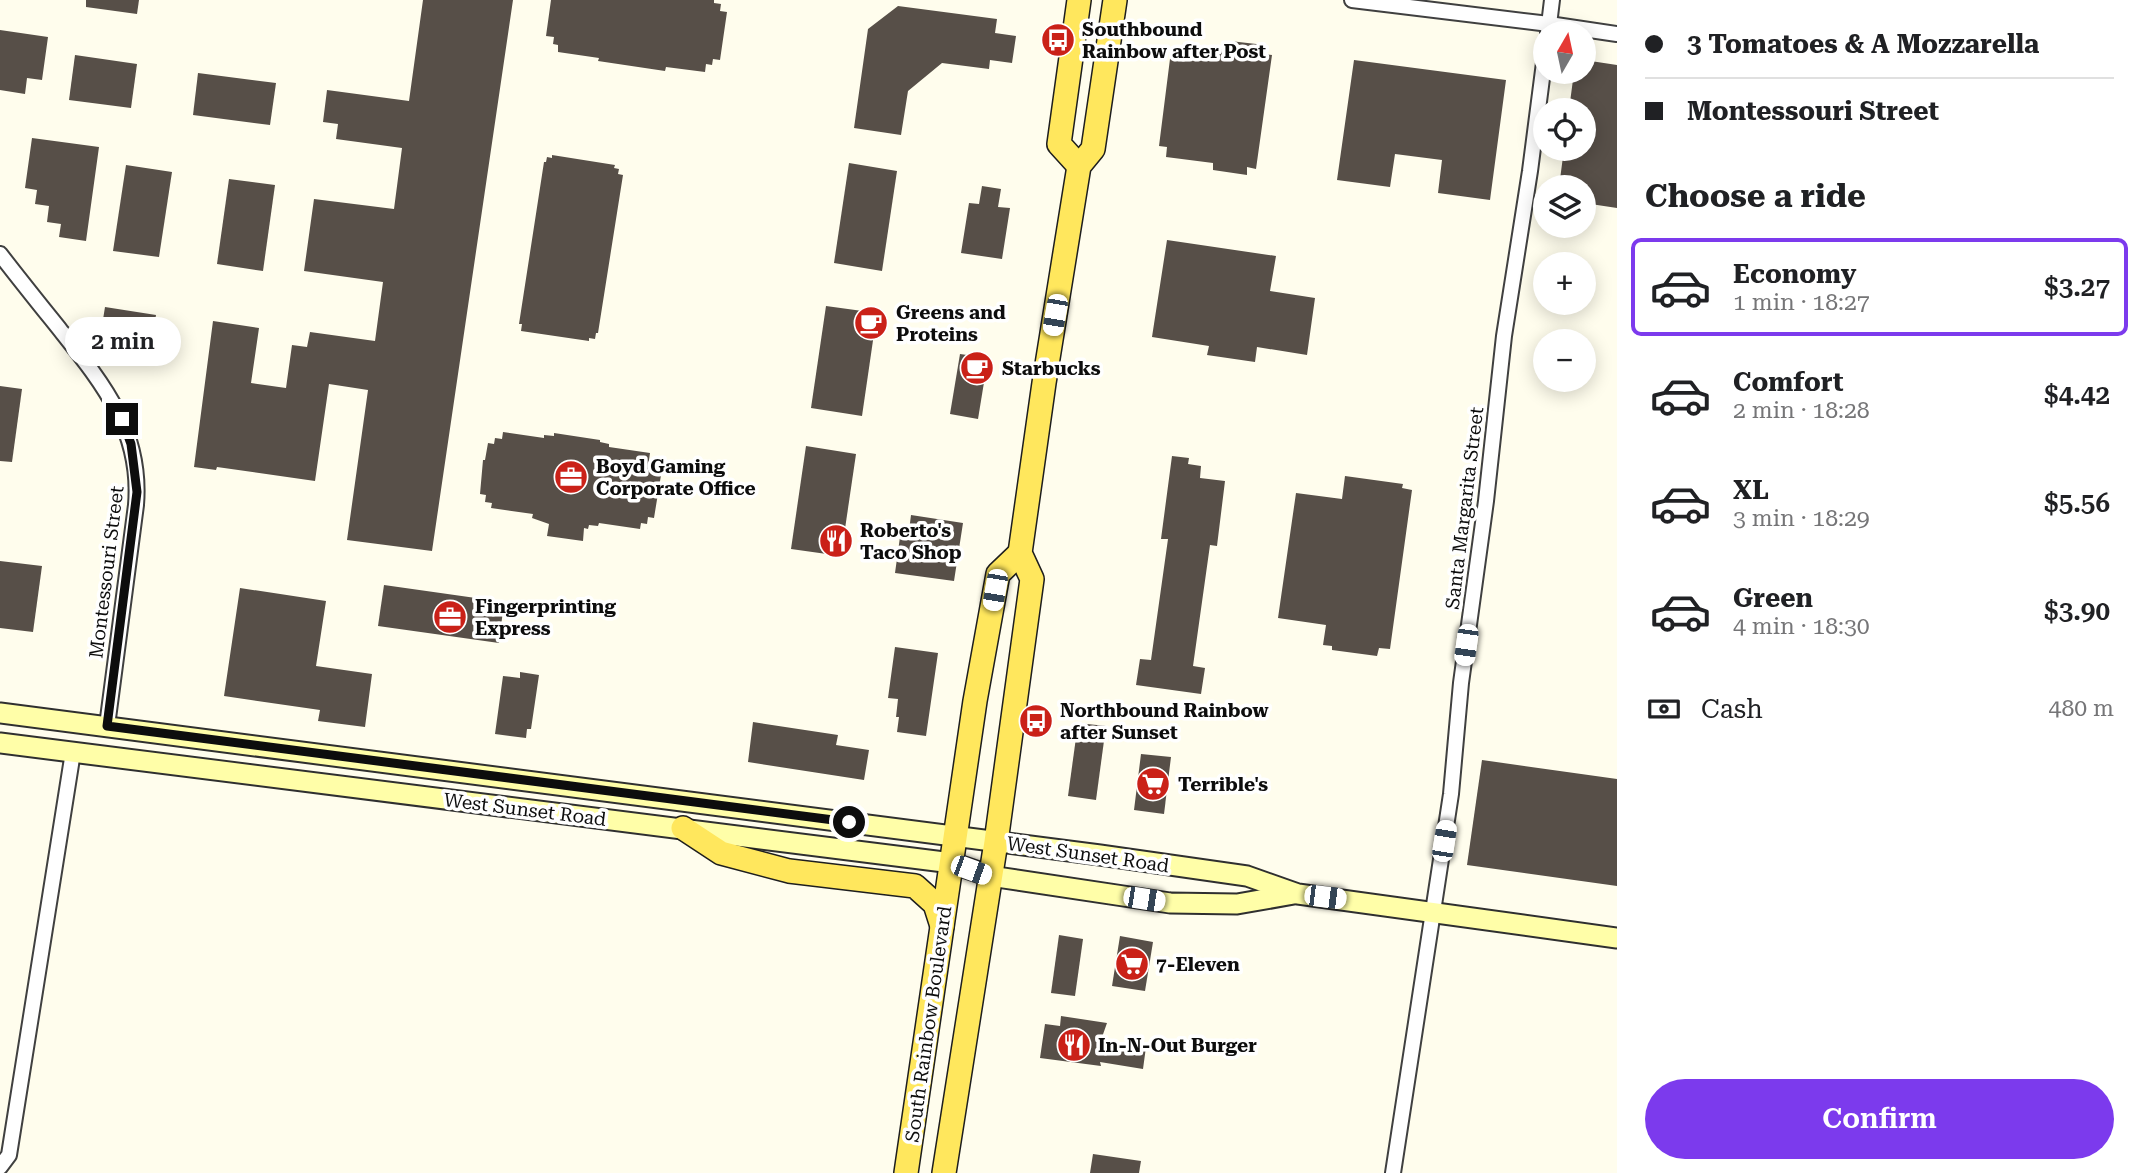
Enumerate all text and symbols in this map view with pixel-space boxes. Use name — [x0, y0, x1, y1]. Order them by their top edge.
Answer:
place label: Southbound Rainbow after Post — [1082, 18, 1266, 63]
bus stop icon: Southbound Rainbow after Post — [1039, 21, 1077, 59]
north arrow — [1533, 21, 1596, 84]
map controls — [1533, 21, 1596, 392]
text: 3 Tomatoes & A Mozzarella — [1687, 29, 2039, 59]
text: Montessouri Street — [1687, 96, 1939, 126]
button: locate — [1533, 98, 1596, 161]
button: layers — [1533, 175, 1596, 238]
text: Choose a ride — [1645, 177, 1866, 215]
button: + — [1533, 252, 1596, 315]
icon: car — [1649, 256, 1712, 319]
text: Economy — [1733, 259, 1856, 289]
text: $3.27 — [2044, 272, 2110, 302]
text: 1 min · 18:27 — [1733, 289, 1870, 316]
car — [1042, 292, 1069, 338]
place label: Greens and Proteins — [896, 301, 1006, 346]
cafe icon: Greens and Proteins — [852, 304, 890, 342]
callout: 2 min — [64, 318, 180, 366]
text: 2 min — [91, 328, 155, 355]
button: − — [1533, 329, 1596, 392]
cafe icon: Starbucks — [958, 349, 996, 387]
place label: Starbucks — [1002, 357, 1101, 380]
icon: car — [1649, 364, 1712, 427]
text: Comfort — [1733, 367, 1843, 397]
text: $4.42 — [2044, 380, 2110, 410]
text: 2 min · 18:28 — [1733, 397, 1870, 424]
route end — [106, 403, 138, 435]
street label: Santa Margarita Street — [1441, 406, 1488, 611]
place label: Boyd Gaming Corporate Office — [596, 455, 756, 500]
office icon: Boyd Gaming Corporate Office — [552, 458, 590, 496]
icon: car — [1649, 472, 1712, 535]
text: XL — [1733, 475, 1769, 505]
street label: Montessouri Street — [84, 484, 128, 660]
text: $5.56 — [2044, 488, 2110, 518]
text: 3 min · 18:29 — [1733, 505, 1870, 532]
place label: Roberto's Taco Shop — [860, 519, 962, 564]
restaurant icon: Roberto's Taco Shop — [817, 522, 855, 560]
car — [982, 567, 1009, 613]
icon: car — [1649, 580, 1712, 643]
text: Green — [1733, 583, 1813, 613]
place label: Fingerprinting Express — [475, 595, 616, 640]
text: $3.90 — [2044, 596, 2110, 626]
office icon: Fingerprinting Express — [431, 598, 469, 636]
text: 4 min · 18:30 — [1733, 613, 1870, 640]
car — [1453, 623, 1480, 667]
icon: cash — [1645, 690, 1683, 728]
text: Cash — [1701, 694, 1763, 724]
text: 480 m — [2049, 695, 2114, 722]
place label: Northbound Rainbow after Sunset — [1060, 699, 1269, 744]
bus stop icon: Northbound Rainbow after Sunset — [1017, 702, 1055, 740]
supermarket icon: Terrible's — [1134, 765, 1172, 803]
place label: Terrible's — [1178, 773, 1268, 796]
street label: West Sunset Road — [442, 788, 608, 831]
route start — [833, 806, 865, 838]
car — [1431, 819, 1458, 863]
street label: West Sunset Road — [1005, 832, 1171, 877]
car — [948, 853, 995, 887]
car — [1303, 884, 1348, 910]
car — [1122, 885, 1167, 913]
street label: South Rainbow Boulevard — [901, 904, 956, 1144]
supermarket icon: 7-Eleven — [1113, 945, 1151, 983]
place label: 7-Eleven — [1156, 953, 1240, 976]
restaurant icon: In-N-Out Burger — [1055, 1026, 1093, 1064]
place label: In-N-Out Burger — [1098, 1034, 1257, 1057]
button: Confirm — [1645, 1079, 2114, 1159]

